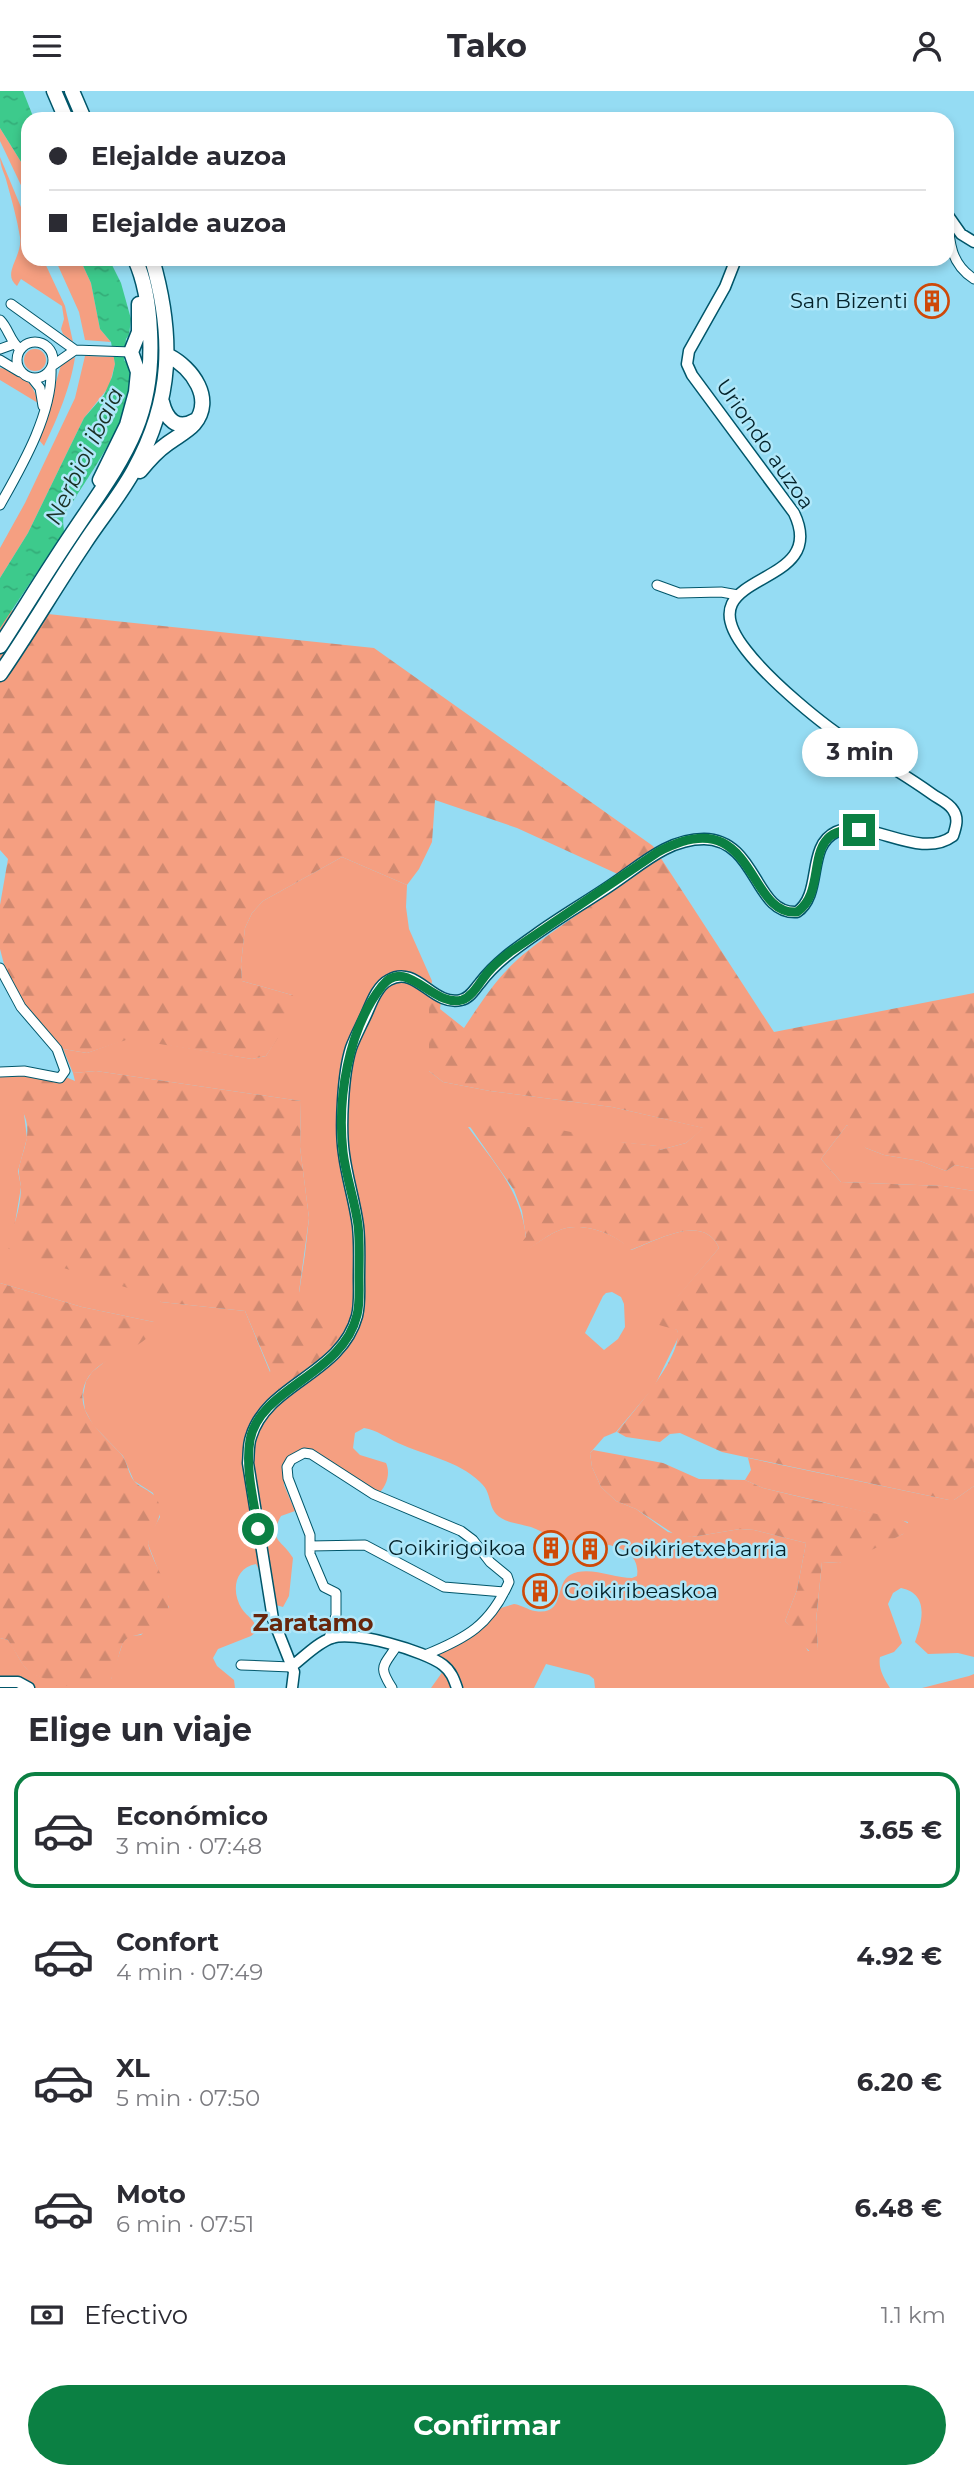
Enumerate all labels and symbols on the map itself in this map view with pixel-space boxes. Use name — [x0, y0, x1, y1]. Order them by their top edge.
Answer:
building icon: San Bizenti — [913, 282, 951, 320]
place label: San Bizenti — [790, 288, 908, 313]
street label: Uriondo auzoa — [711, 374, 820, 514]
water label: Nerbioi ibaia — [39, 383, 129, 529]
callout: 3 min — [801, 729, 917, 777]
route end — [843, 814, 875, 846]
route start — [242, 1513, 274, 1545]
building icon: Goikirigoikoa — [532, 1529, 570, 1567]
building icon: Goikirietxebarria — [571, 1530, 609, 1568]
place label: Goikirigoikoa — [388, 1535, 526, 1560]
place label: Goikirietxebarria — [614, 1536, 787, 1561]
building icon: Goikiribeaskoa — [521, 1572, 559, 1610]
place label: Goikiribeaskoa — [564, 1578, 718, 1603]
district label: Zaratamo — [253, 1608, 373, 1637]

